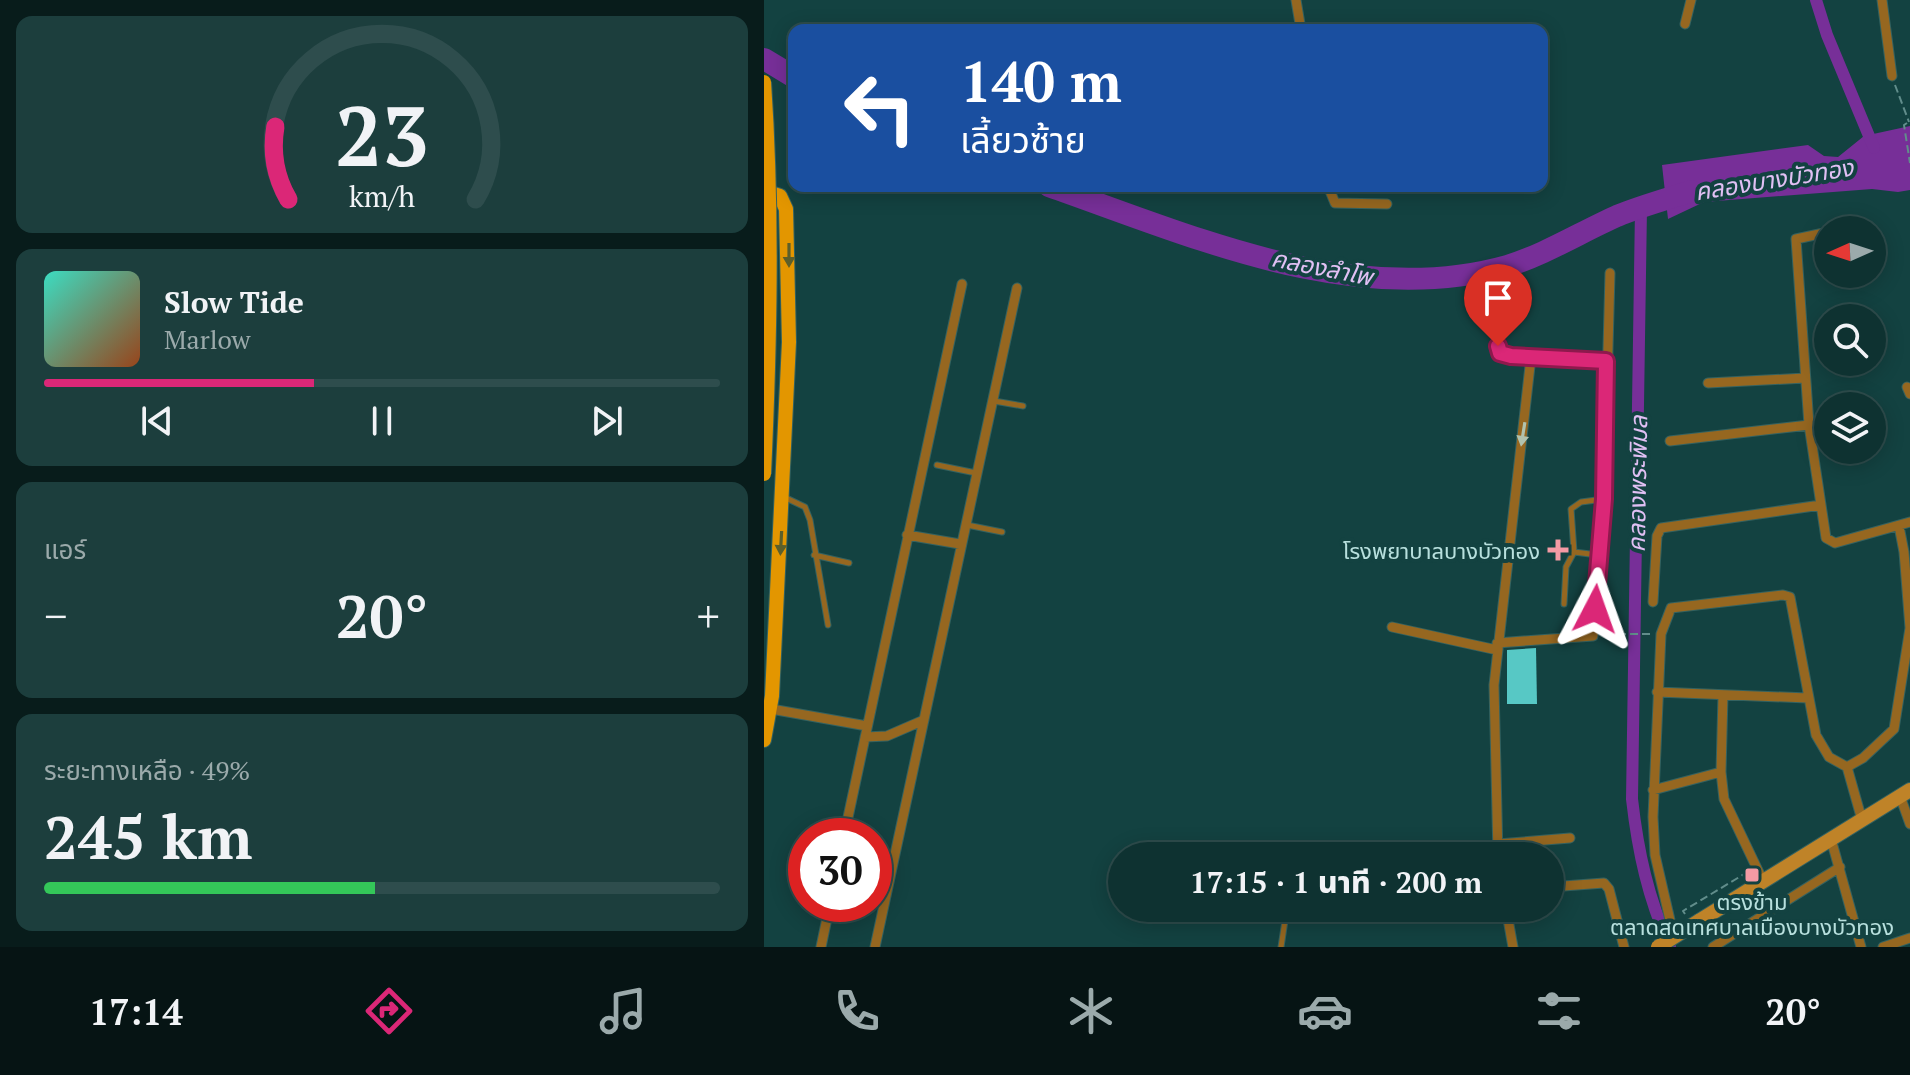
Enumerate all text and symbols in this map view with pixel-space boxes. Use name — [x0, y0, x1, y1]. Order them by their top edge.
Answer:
text: 140 m — [960, 44, 1122, 118]
icon: left — [828, 56, 932, 160]
text: 23 — [335, 80, 429, 190]
text: เลี้ยวซ้าย — [960, 116, 1086, 163]
water label: คลองบางบัวทอง — [1693, 151, 1857, 207]
text: km/h — [349, 178, 415, 216]
north arrow — [1814, 216, 1886, 288]
map controls — [1814, 216, 1886, 464]
water label: คลองลำโพ — [1269, 242, 1377, 293]
one-way arrow — [783, 243, 795, 268]
pin — [1464, 264, 1532, 346]
icon: arrive — [1476, 276, 1520, 320]
text: Slow Tide — [164, 282, 304, 322]
button: search — [1814, 304, 1886, 376]
text: Marlow — [164, 322, 250, 356]
button: layers — [1814, 392, 1886, 464]
icon: previous — [135, 399, 179, 443]
icon: pause — [360, 399, 404, 443]
icon: next — [585, 399, 629, 443]
water label: คลองพระพิมล — [1620, 414, 1654, 553]
one-way arrow — [1516, 422, 1529, 447]
one-way arrow — [774, 531, 787, 556]
text: แอร์ — [44, 532, 86, 566]
place label: โรงพยาบาลบางบัวทอง — [1343, 536, 1540, 565]
marker: โรงพยาบาลบางบัวทอง — [1547, 539, 1569, 561]
position arrow — [1553, 567, 1637, 651]
text: 20° — [336, 576, 428, 655]
text: − — [44, 586, 67, 645]
text: + — [697, 586, 720, 645]
text: ระยะทางเหลือ · 49% — [44, 753, 250, 787]
text: 245 km — [44, 797, 252, 876]
speed limit sign: 30 — [788, 818, 892, 922]
text: 17:15 · 1 นาที · 200 m — [1190, 862, 1482, 902]
marker: ตรงข้าม ตลาดสดเทศบาลเมืองบางบัวทอง — [1743, 866, 1761, 884]
place label: ตรงข้าม ตลาดสดเทศบาลเมืองบางบัวทอง — [1610, 887, 1894, 941]
icon: directions — [361, 983, 417, 1039]
icon: music — [595, 983, 651, 1039]
icon: phone — [829, 983, 885, 1039]
icon: climate — [1063, 983, 1119, 1039]
icon: car — [1297, 983, 1353, 1039]
icon: filters — [1531, 983, 1587, 1039]
text: 17:14 — [89, 988, 183, 1035]
text: 20° — [1765, 988, 1821, 1035]

